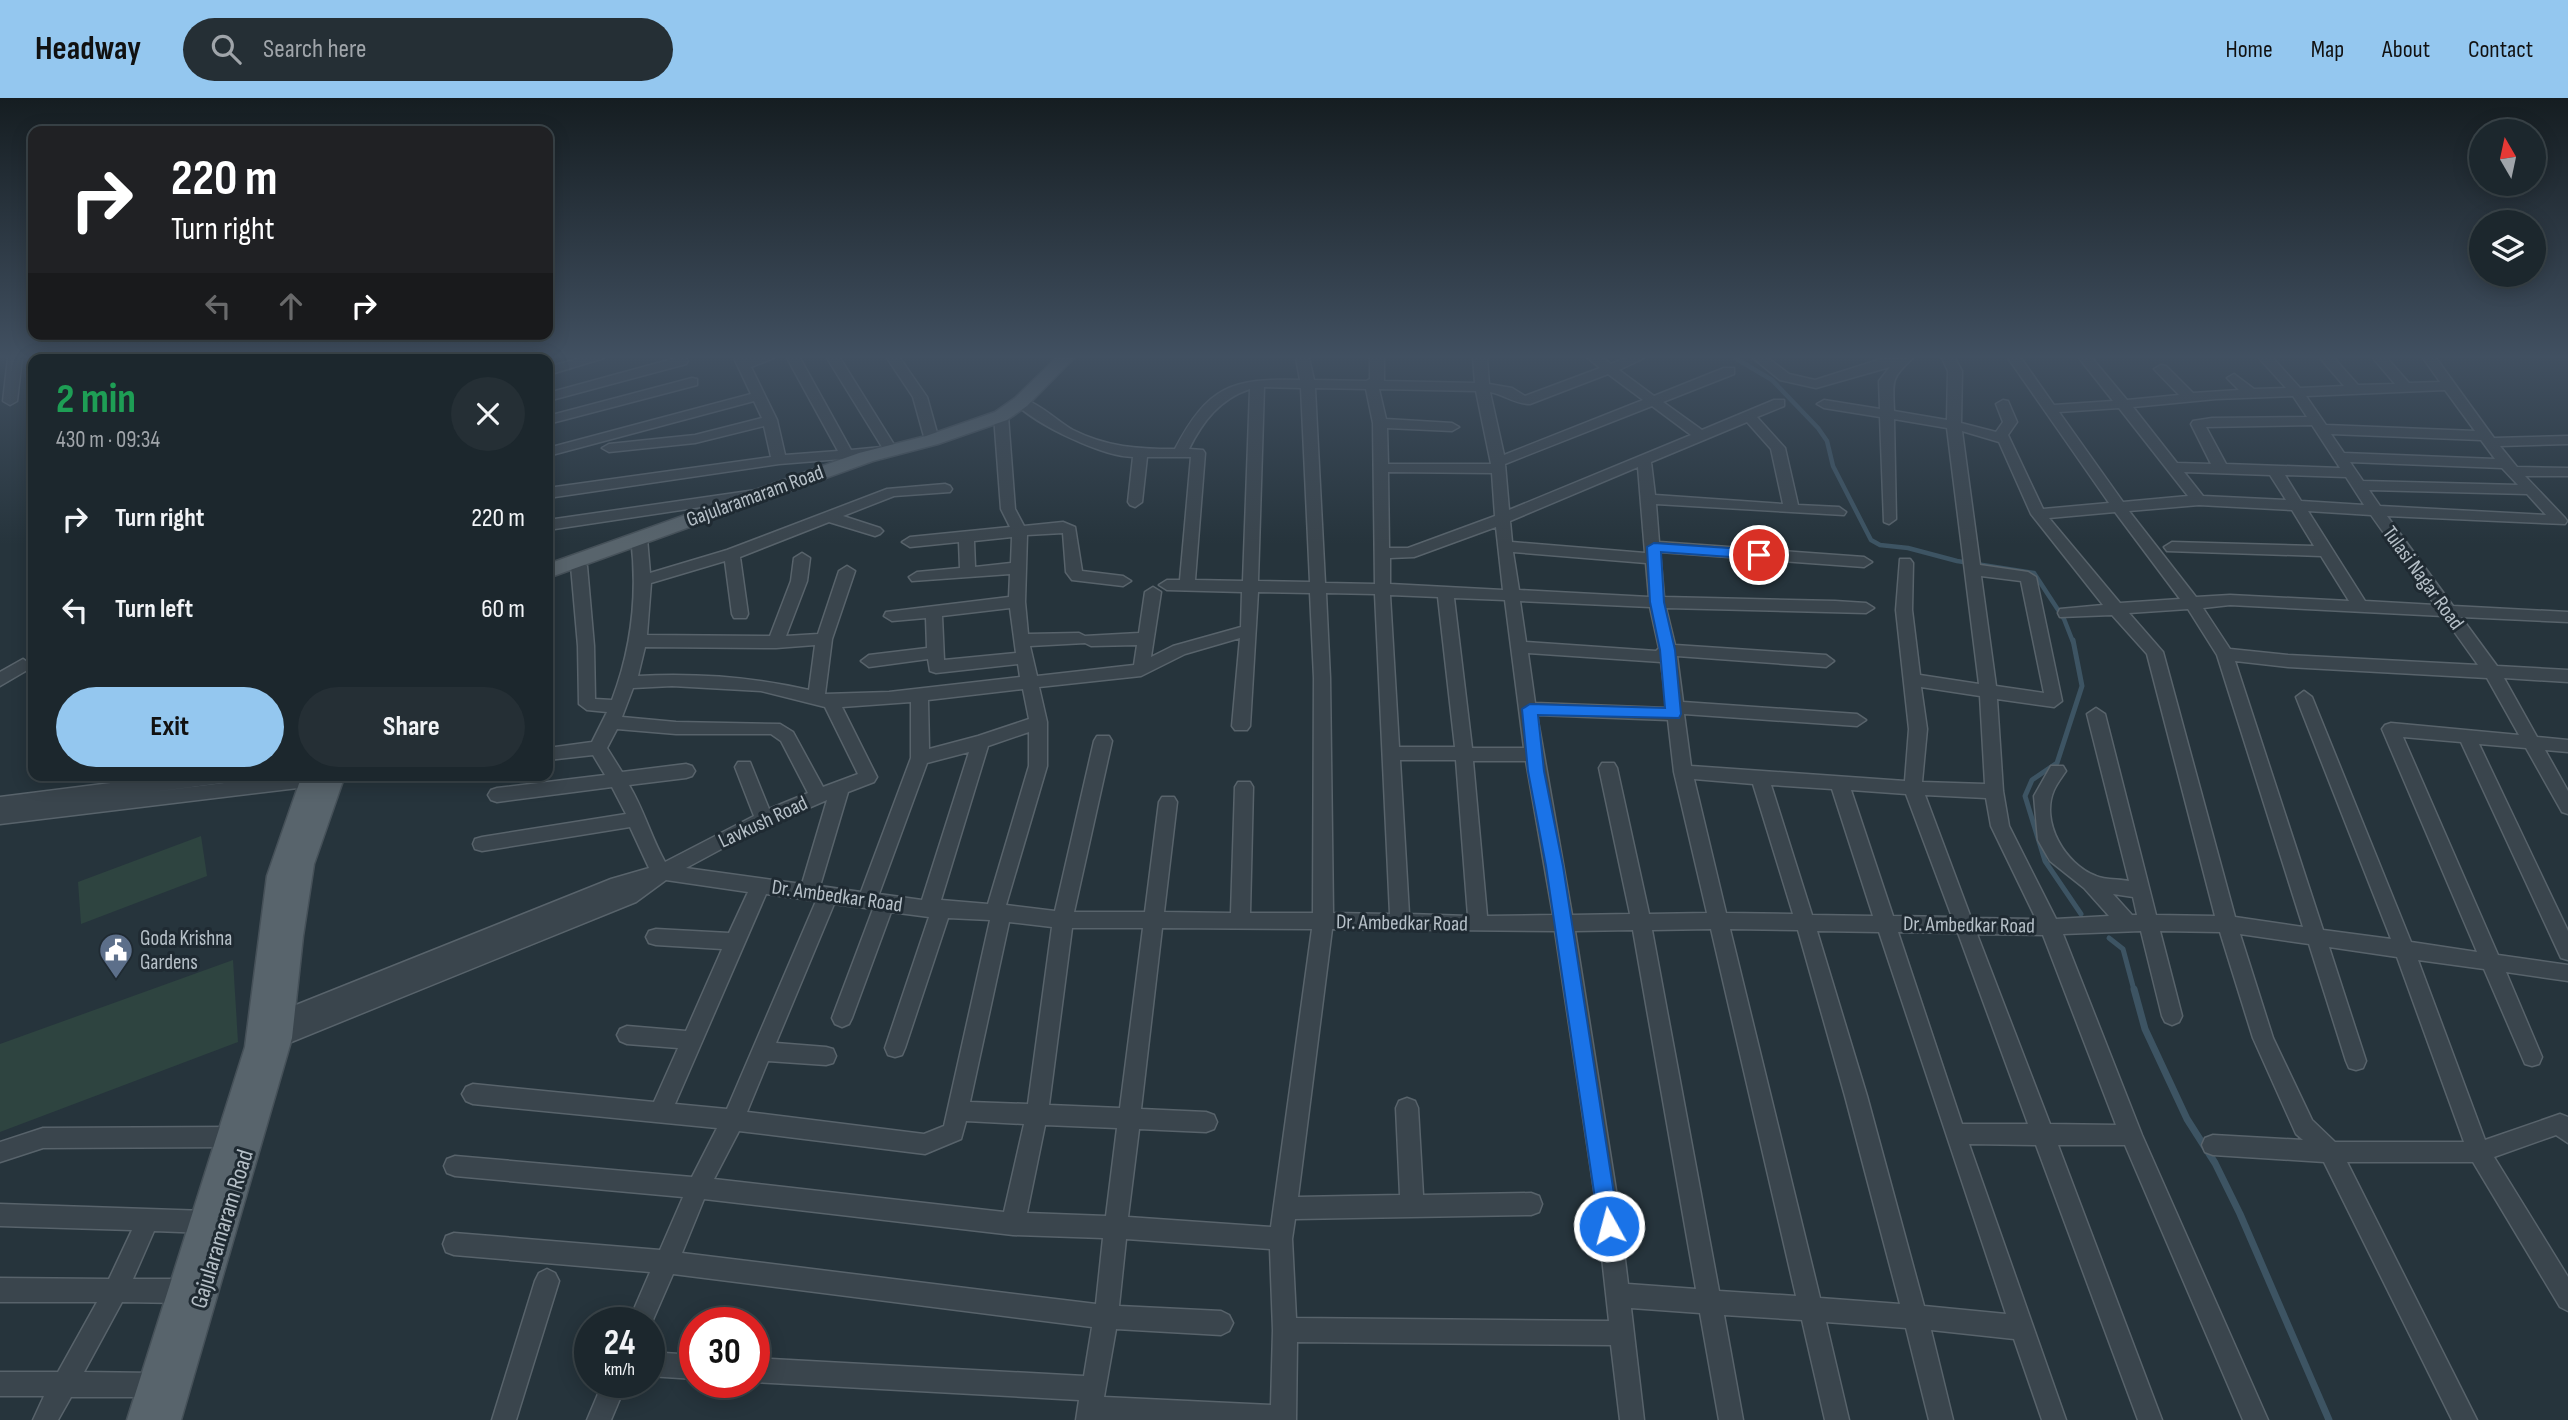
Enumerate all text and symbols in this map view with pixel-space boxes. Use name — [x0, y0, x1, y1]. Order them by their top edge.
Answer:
search box — [183, 18, 673, 81]
text: Headway — [35, 29, 141, 69]
icon: search — [207, 30, 245, 68]
text: Search here — [263, 34, 366, 65]
text: Home — [2225, 35, 2273, 64]
text: Map — [2311, 35, 2344, 64]
text: About — [2382, 35, 2430, 64]
text: Contact — [2468, 35, 2533, 64]
north arrow — [2469, 119, 2546, 196]
map controls — [2469, 119, 2546, 287]
text: 220 m — [171, 150, 277, 209]
icon: right — [56, 154, 147, 245]
text: Turn right — [171, 210, 275, 249]
button: layers — [2469, 210, 2546, 287]
icon: left — [199, 287, 237, 325]
icon: ahead — [272, 287, 310, 325]
icon: right — [345, 287, 383, 325]
text: 2 min — [56, 374, 136, 425]
button: close — [451, 377, 525, 451]
text: 430 m · 09:34 — [56, 426, 160, 454]
street label: Gajularamaram Road — [683, 460, 827, 532]
icon: right — [56, 500, 94, 538]
text: Turn right — [115, 503, 204, 534]
text: 220 m — [471, 503, 525, 534]
street label: Tulasi Nagar Road — [2377, 521, 2469, 635]
pin — [1729, 525, 1789, 585]
icon: arrive — [1740, 536, 1778, 574]
icon: left — [56, 591, 94, 629]
text: Turn left — [115, 594, 193, 625]
text: 60 m — [481, 594, 525, 625]
button: Exit — [56, 687, 284, 767]
button: Share — [298, 687, 525, 767]
street label: Lavkush Road — [714, 790, 812, 854]
street label: Dr. Ambedkar Road — [770, 874, 904, 918]
street label: Dr. Ambedkar Road — [1336, 909, 1468, 937]
street label: Dr. Ambedkar Road — [1903, 911, 2035, 939]
place label: Goda Krishna Gardens — [140, 926, 232, 975]
public building icon: Goda Krishna Gardens — [97, 931, 135, 980]
street label: Gajularamaram Road — [184, 1146, 260, 1312]
position arrow — [1572, 1189, 1646, 1263]
speed limit sign: 30 — [679, 1307, 770, 1398]
text: 24 — [604, 1322, 635, 1365]
text: km/h — [604, 1359, 635, 1380]

